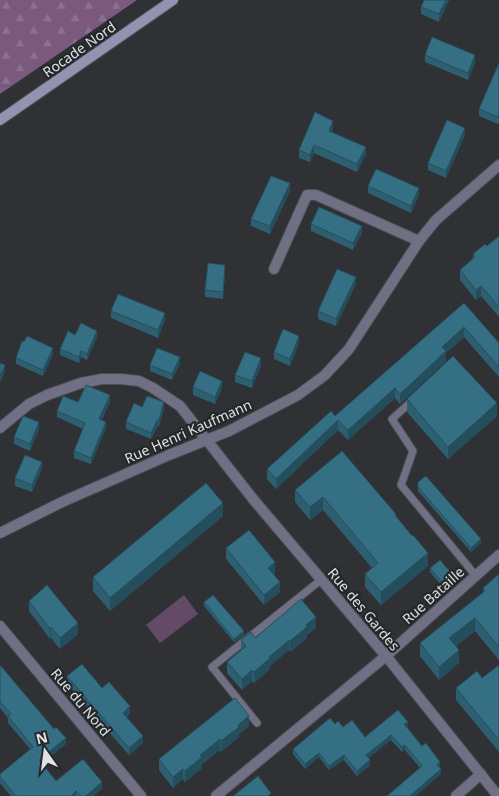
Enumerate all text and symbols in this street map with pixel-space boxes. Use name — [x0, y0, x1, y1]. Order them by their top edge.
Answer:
street label: Rocade Nord — [39, 17, 119, 81]
street label: Rue Henri Kaufmann — [122, 394, 254, 468]
street label: Rue Bataille — [398, 562, 468, 628]
street label: Rue des Gardes — [324, 564, 404, 655]
street label: Rue du Nord — [47, 664, 115, 740]
north arrow — [20, 726, 70, 776]
text: N — [34, 727, 50, 748]

